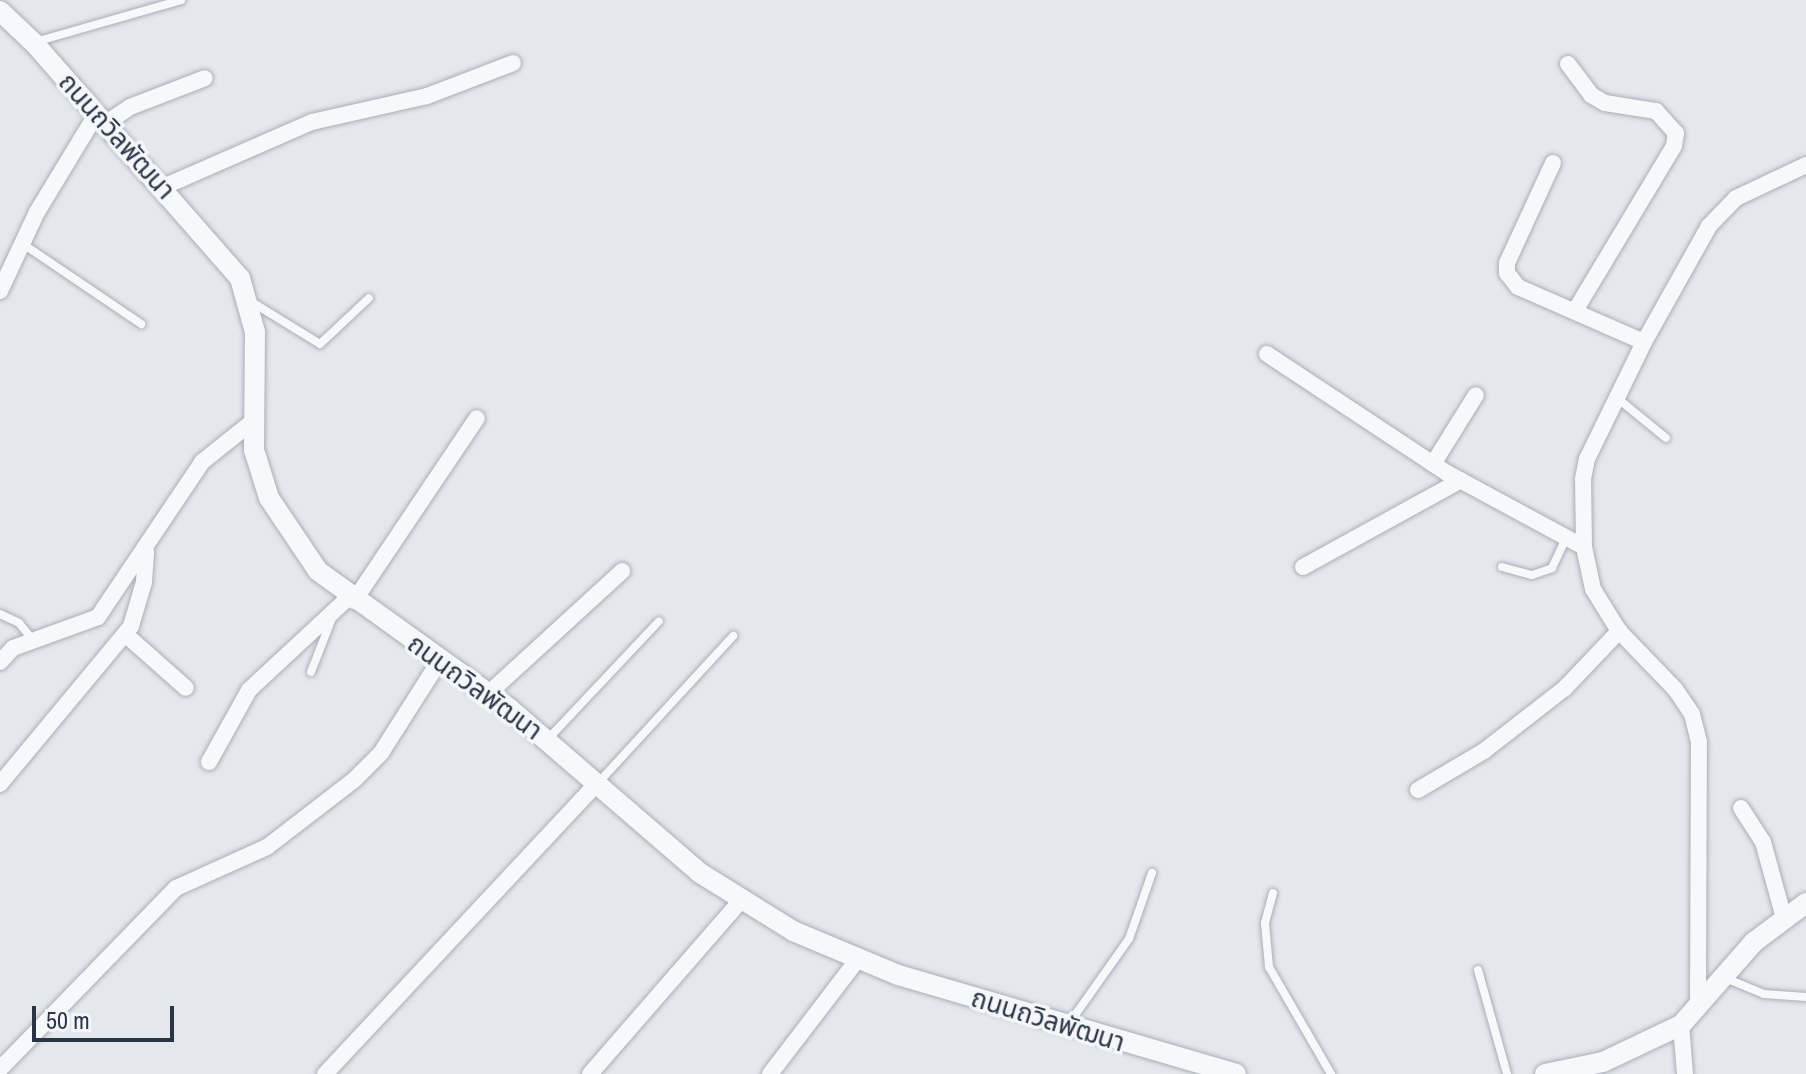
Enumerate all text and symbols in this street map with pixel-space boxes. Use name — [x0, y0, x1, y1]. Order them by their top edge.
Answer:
street label: ถนนถวิลพัฒนา — [52, 67, 182, 205]
street label: ถนนถวิลพัฒนา — [402, 628, 548, 746]
street label: ถนนถวิลพัฒนา — [967, 982, 1129, 1058]
scale bar — [36, 990, 178, 1040]
text: 50 m — [46, 1004, 90, 1036]

